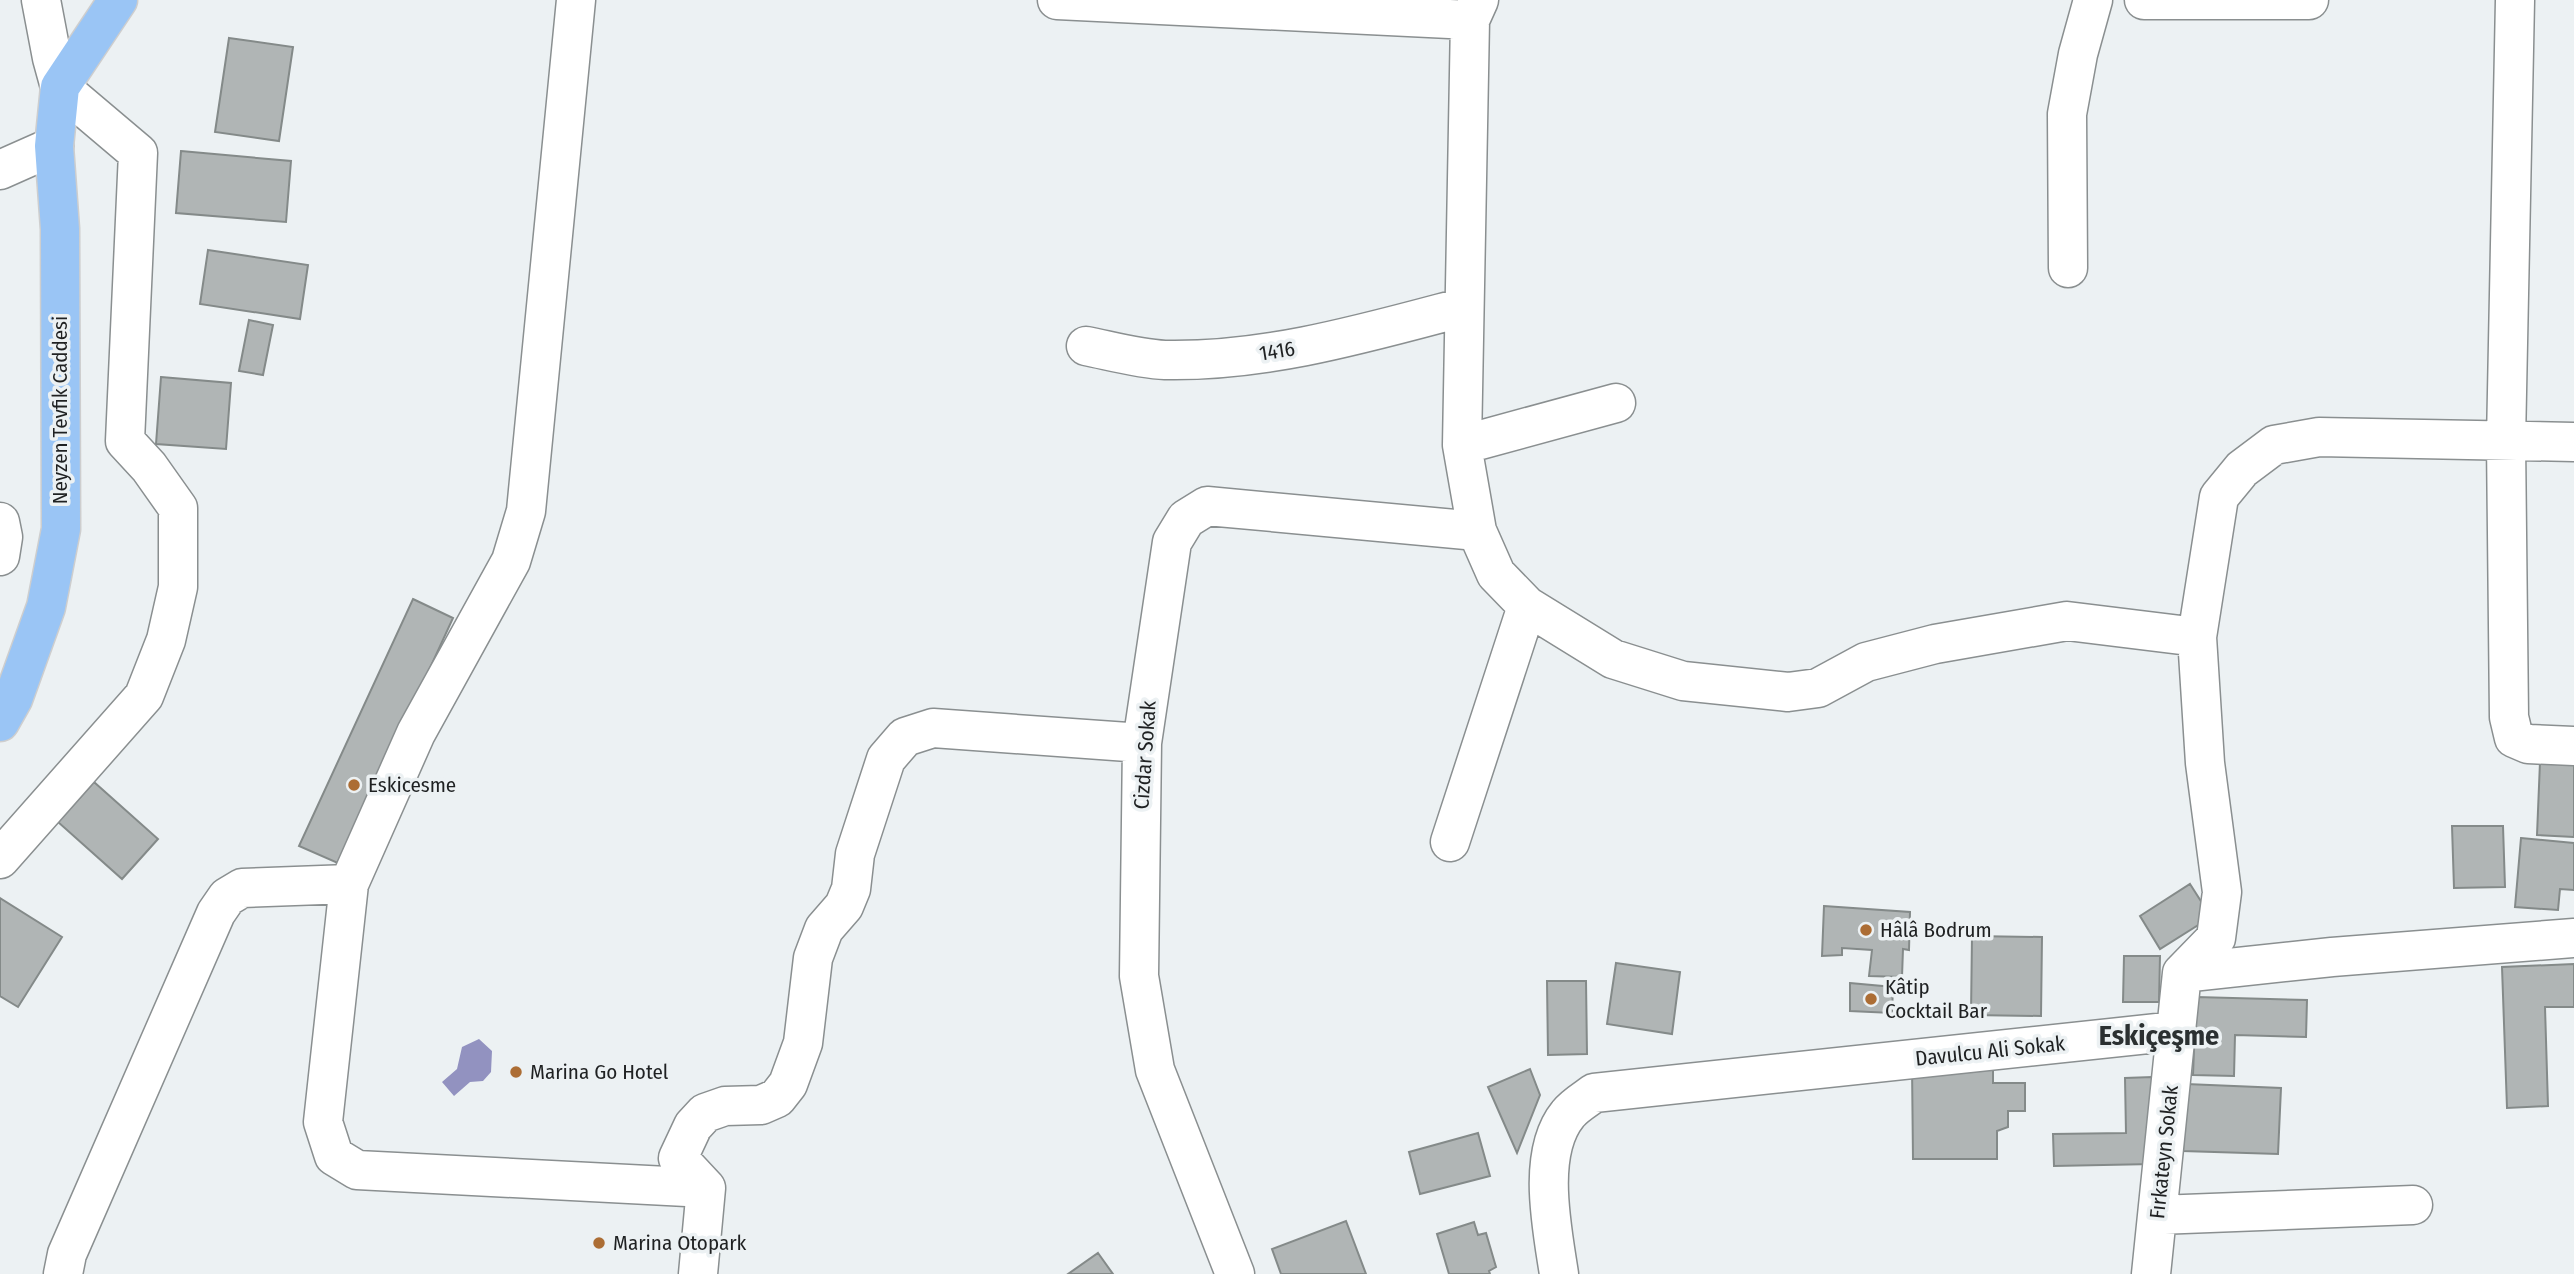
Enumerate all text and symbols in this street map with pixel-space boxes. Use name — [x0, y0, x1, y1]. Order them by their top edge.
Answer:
street label: Neyzen Tevfik Caddesi — [47, 316, 73, 504]
street label: 1416 — [1257, 335, 1297, 367]
street label: Cizdar Sokak — [1128, 700, 1162, 810]
place label: Eskicesme — [368, 772, 456, 798]
marker: Eskicesme — [346, 777, 362, 793]
place label: Hâlâ Bodrum — [1880, 917, 1992, 943]
marker: Hâlâ Bodrum — [1858, 922, 1874, 938]
place label: Kâtip Cocktail Bar — [1885, 974, 1988, 1024]
marker: Kâtip Cocktail Bar — [1863, 991, 1879, 1007]
district label: Eskiçeşme — [2099, 1019, 2219, 1052]
street label: Davulcu Ali Sokak — [1914, 1030, 2066, 1072]
place label: Marina Go Hotel — [530, 1059, 669, 1085]
marker: Marina Go Hotel — [508, 1064, 524, 1080]
street label: Fırkateyn Sokak — [2144, 1084, 2184, 1220]
place label: Marina Otopark — [613, 1230, 747, 1256]
marker: Marina Otopark — [591, 1235, 607, 1251]

